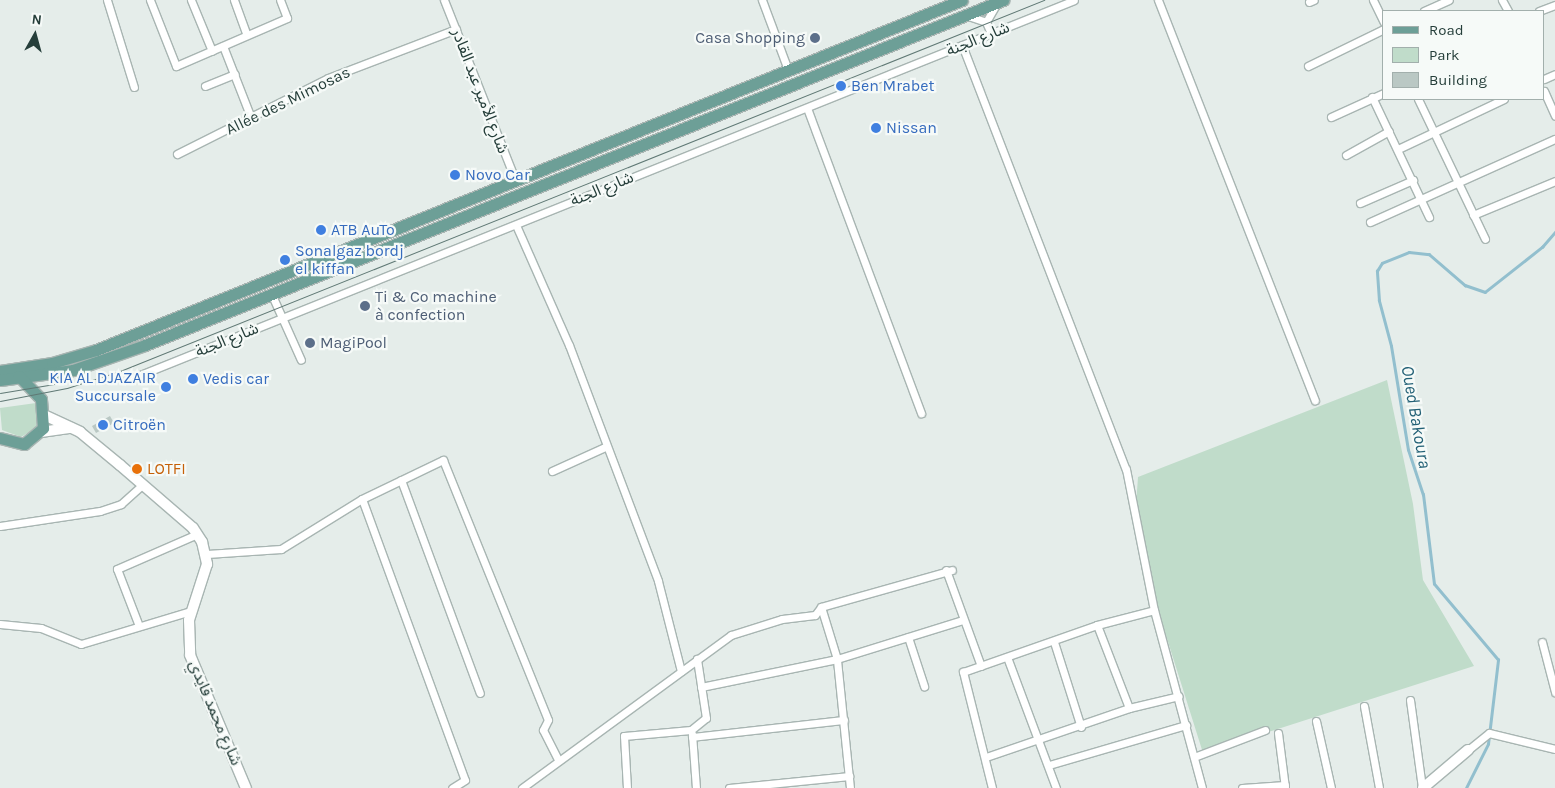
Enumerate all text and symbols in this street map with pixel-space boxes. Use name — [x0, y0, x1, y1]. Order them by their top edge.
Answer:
north arrow — [10, 10, 60, 60]
legend — [1382, 10, 1545, 100]
text: N — [31, 11, 43, 29]
street label: شارع الجنة — [944, 18, 1012, 60]
text: Road — [1429, 21, 1464, 39]
street label: شارع الأمير عبد القادر — [447, 26, 513, 156]
place label: Casa Shopping — [695, 28, 805, 48]
marker: Casa Shopping — [809, 32, 821, 44]
text: Park — [1429, 46, 1459, 64]
street label: Allée des Mimosas — [223, 63, 353, 139]
text: Building — [1429, 71, 1487, 89]
place label: Ben Mrabet — [851, 76, 934, 96]
marker: Ben Mrabet — [835, 80, 847, 92]
place label: Nissan — [886, 118, 937, 138]
marker: Nissan — [870, 122, 882, 134]
place label: Novo Car — [465, 165, 530, 185]
street label: شارع الجنة — [568, 168, 636, 210]
marker: Novo Car — [449, 169, 461, 181]
place label: ATB AuTo — [331, 220, 395, 240]
marker: ATB AuTo — [315, 224, 327, 236]
place label: Sonalgaz bordj el kiffan — [295, 241, 404, 279]
marker: Sonalgaz bordj el kiffan — [279, 254, 291, 266]
place label: Ti & Co machine à confection — [375, 287, 497, 325]
marker: Ti & Co machine à confection — [359, 300, 371, 312]
street label: شارع الجنة — [193, 319, 261, 361]
place label: MagiPool — [320, 333, 387, 353]
marker: MagiPool — [304, 337, 316, 349]
water label: Oued Bakoura — [1396, 364, 1436, 470]
place label: KIA AL DJAZAIR Succursale — [49, 368, 156, 406]
place label: Vedis car — [203, 369, 269, 389]
marker: Vedis car — [187, 373, 199, 385]
marker: KIA AL DJAZAIR Succursale — [160, 381, 172, 393]
place label: Citroën — [113, 415, 166, 435]
marker: Citroën — [97, 419, 109, 431]
place label: LOTFI — [147, 459, 186, 479]
marker: LOTFI — [131, 463, 143, 475]
street label: شارع محمد قايدي — [184, 658, 246, 768]

